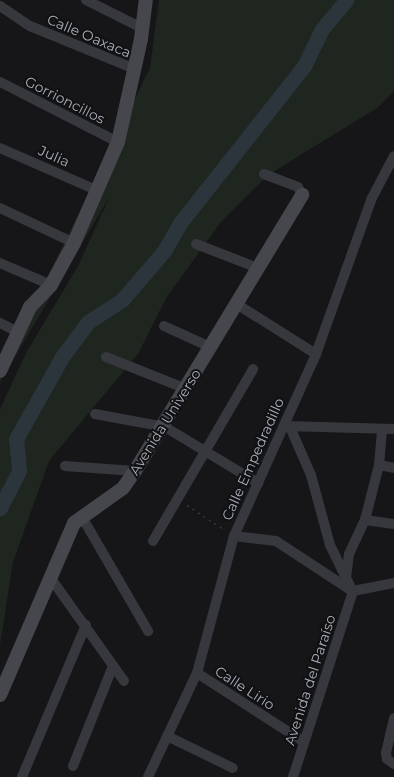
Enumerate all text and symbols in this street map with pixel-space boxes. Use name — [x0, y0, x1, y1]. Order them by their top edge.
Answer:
street label: Calle Oaxaca — [45, 11, 133, 61]
street label: Gorrioncillos — [22, 73, 108, 127]
street label: Julia — [36, 142, 72, 170]
street label: Avenida Universo — [126, 366, 204, 478]
street label: Calle Empedradillo — [218, 395, 288, 523]
street label: Avenida del Paraíso — [281, 613, 339, 747]
street label: Calle Lirio — [212, 662, 278, 714]

